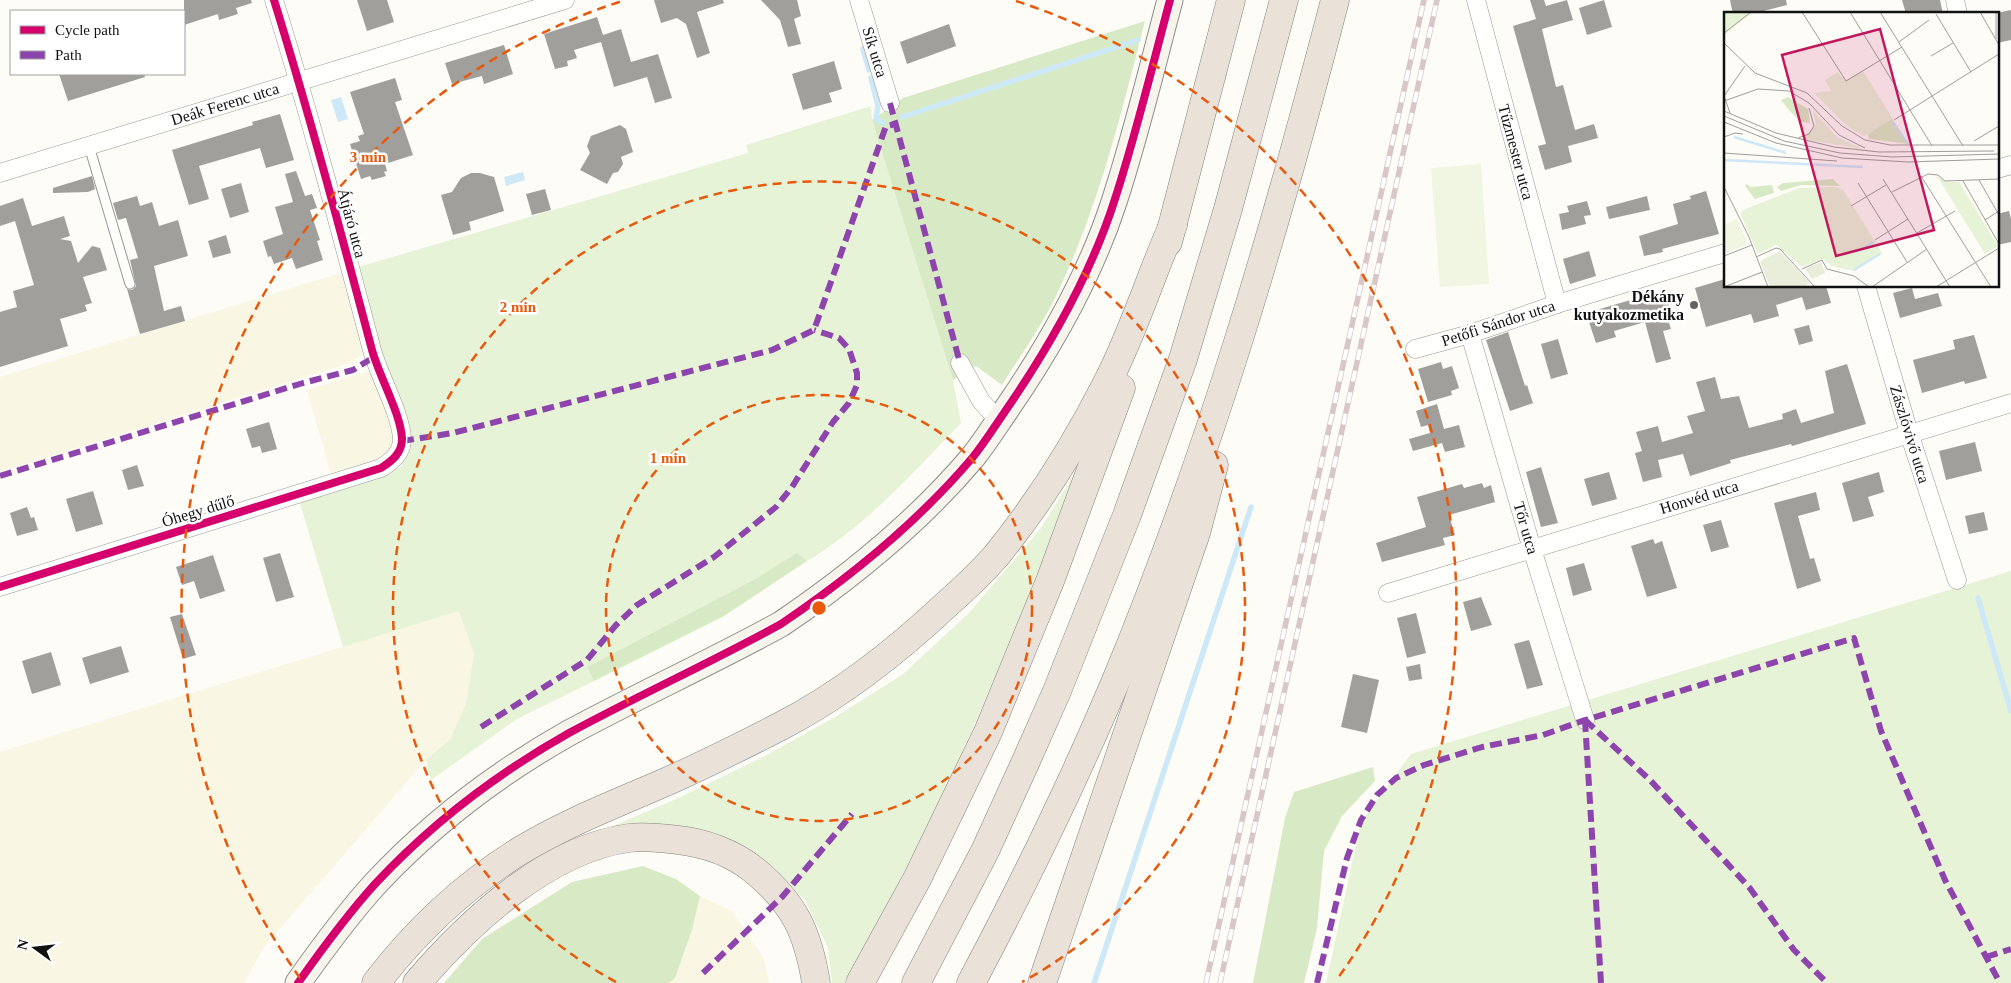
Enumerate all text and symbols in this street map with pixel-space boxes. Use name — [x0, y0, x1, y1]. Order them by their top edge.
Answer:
legend — [10, 10, 185, 75]
inset map — [1724, 12, 1998, 288]
text: Cycle path — [55, 22, 120, 38]
street label: Sík utca — [859, 25, 891, 79]
text: Path — [55, 47, 82, 63]
street label: Deák Ferenc utca — [169, 80, 281, 128]
street label: Tűzmester utca — [1495, 102, 1537, 202]
text: 3 min — [350, 149, 387, 165]
street label: Átjáró utca — [334, 186, 370, 260]
place label: Dékány kutyakozmetika — [1574, 288, 1684, 324]
street label: Petőfi Sándor utca — [1439, 297, 1557, 349]
text: 2 min — [500, 299, 537, 315]
marker: Dékány kutyakozmetika — [1688, 299, 1700, 311]
street label: Zászlóvivő utca — [1887, 383, 1933, 485]
text: 1 min — [650, 450, 687, 466]
street label: Honvéd utca — [1658, 477, 1740, 517]
street label: Óhegy dűlő — [159, 491, 237, 531]
street label: Tőr utca — [1510, 500, 1542, 556]
centre of rings — [810, 599, 828, 617]
north arrow — [10, 923, 60, 973]
text: N — [14, 938, 31, 952]

